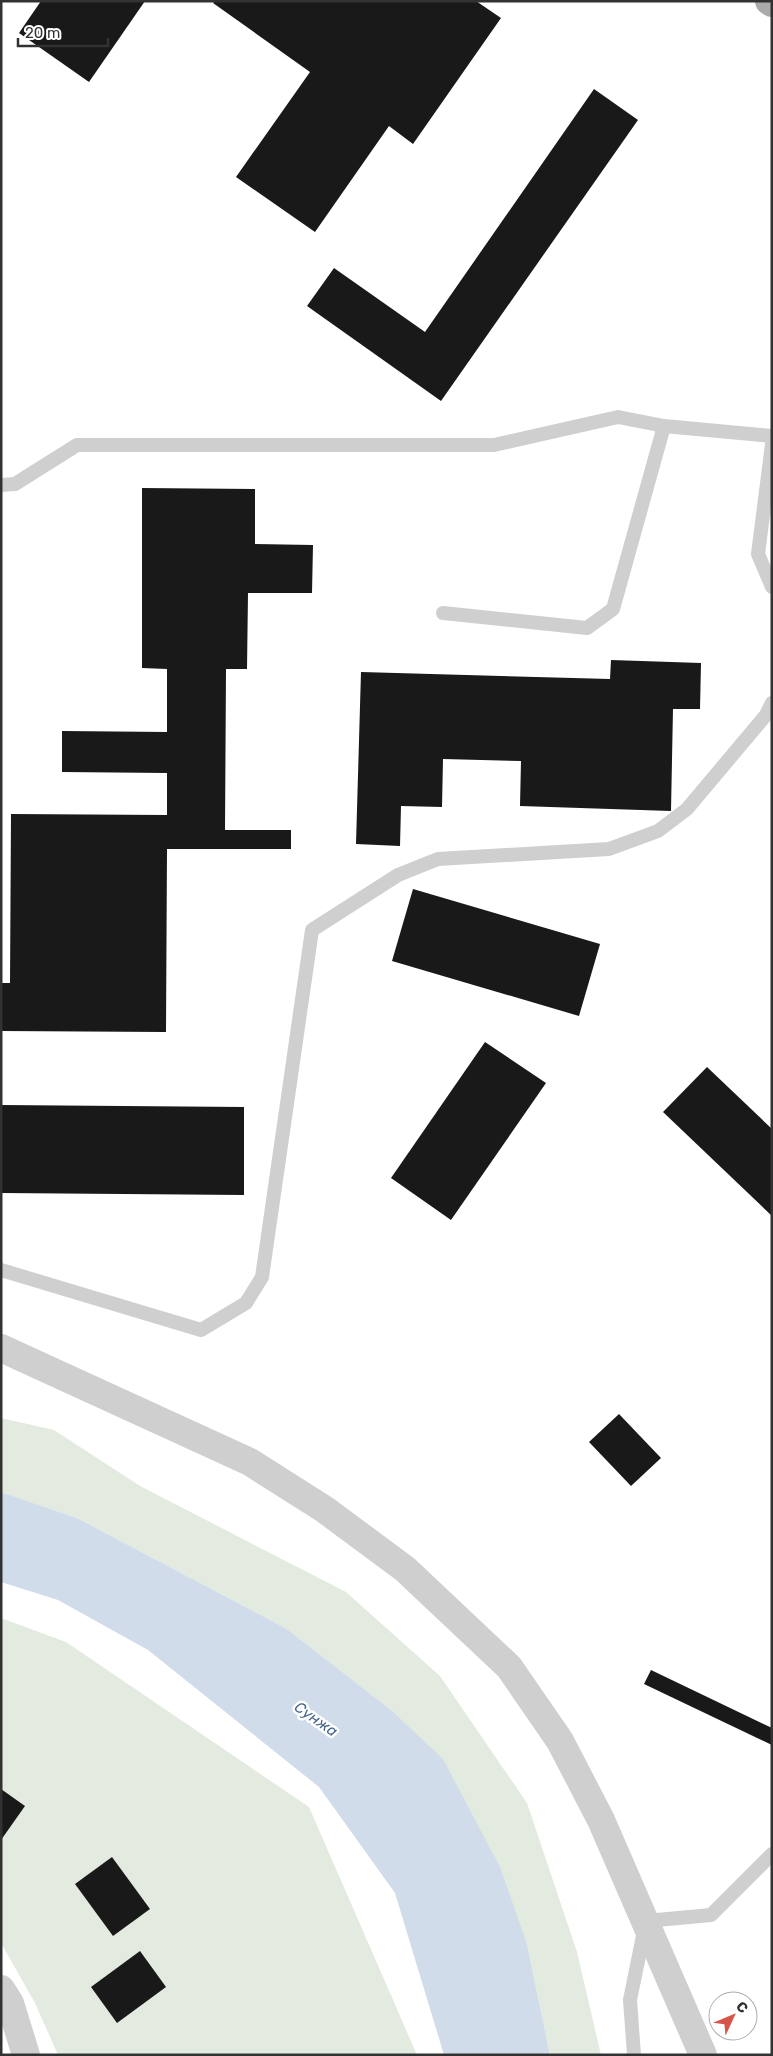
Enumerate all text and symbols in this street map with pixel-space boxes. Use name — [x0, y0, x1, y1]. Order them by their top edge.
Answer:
scale bar — [18, 15, 108, 47]
text: 20 m — [25, 24, 60, 42]
water label: Сунжа — [291, 1698, 341, 1740]
north arrow — [708, 1991, 758, 2041]
text: С — [732, 1998, 752, 2017]

